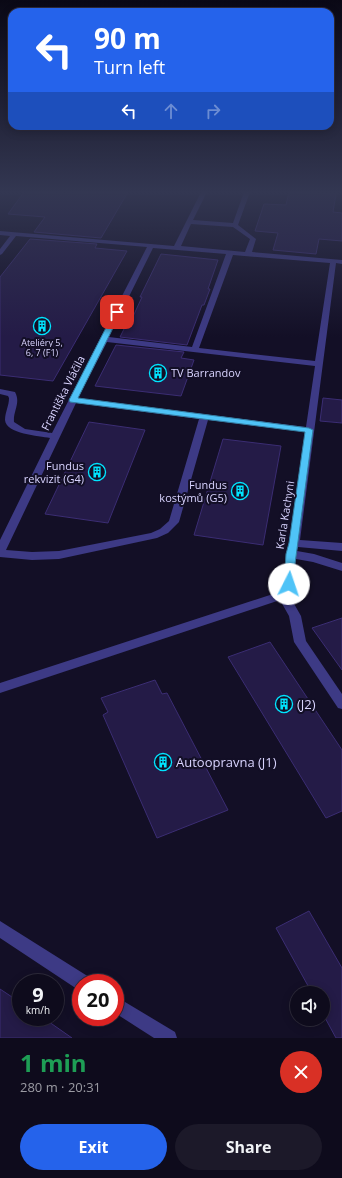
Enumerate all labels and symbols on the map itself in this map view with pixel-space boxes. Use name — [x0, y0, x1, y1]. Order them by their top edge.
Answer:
pin — [100, 295, 134, 329]
building icon: Ateliéry 5, 6, 7 (F1) — [32, 316, 52, 336]
place label: Ateliéry 5, 6, 7 (F1) — [21, 336, 63, 359]
street label: Františka Vláčila — [37, 353, 88, 433]
building icon: TV Barrandov — [148, 363, 168, 383]
place label: TV Barrandov — [171, 365, 241, 380]
place label: Fundus rekvizit (G4) — [24, 458, 84, 486]
building icon: Fundus rekvizit (G4) — [87, 462, 107, 482]
place label: Fundus kostýmů (G5) — [159, 477, 227, 505]
street label: Karla Kachyni — [272, 480, 297, 550]
building icon: Fundus kostýmů (G5) — [230, 481, 250, 501]
position arrow — [268, 563, 310, 605]
building icon: (J2) — [274, 694, 294, 714]
place label: (J2) — [297, 695, 316, 713]
building icon: Autoopravna (J1) — [153, 752, 173, 772]
place label: Autoopravna (J1) — [176, 753, 277, 771]
speed limit sign: 20 — [72, 974, 124, 1026]

